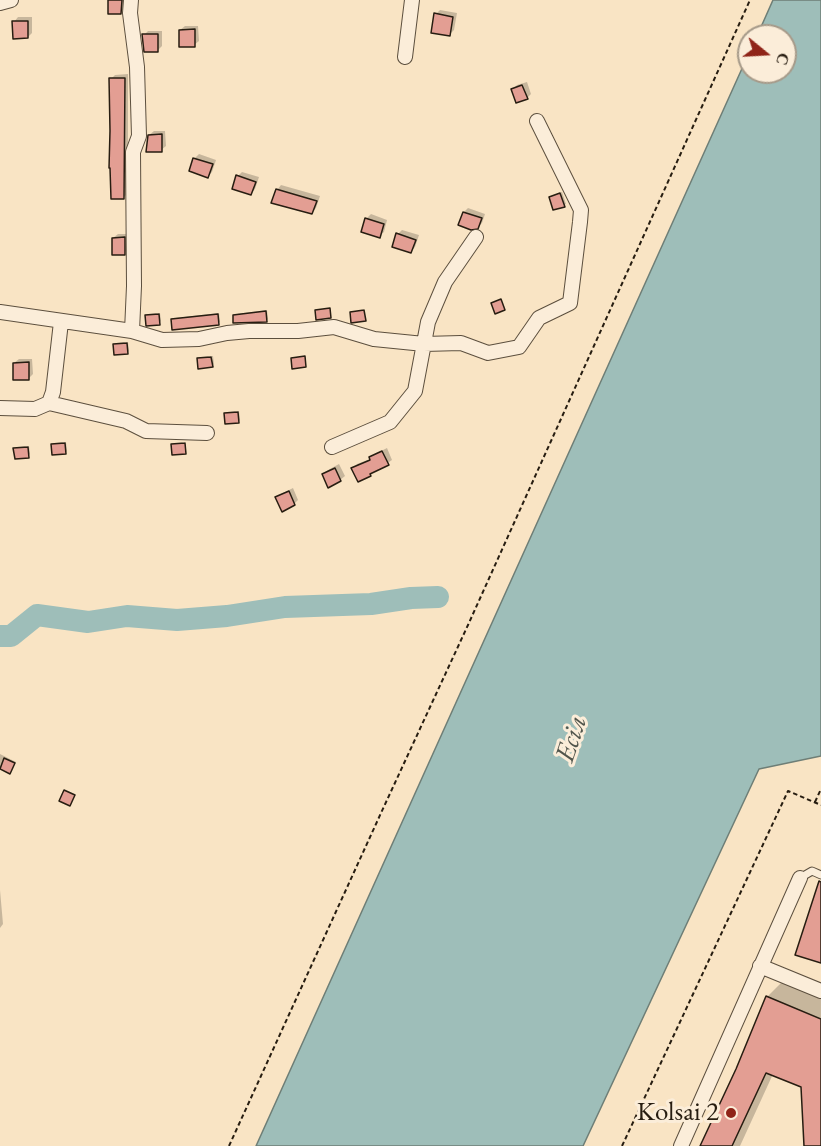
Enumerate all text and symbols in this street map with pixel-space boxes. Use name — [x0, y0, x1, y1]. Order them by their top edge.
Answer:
north arrow — [737, 24, 797, 84]
text: С — [771, 50, 794, 68]
water label: Есіл — [549, 712, 595, 766]
place label: Kolsai 2 — [637, 1097, 719, 1129]
marker: Kolsai 2 — [724, 1106, 738, 1120]

